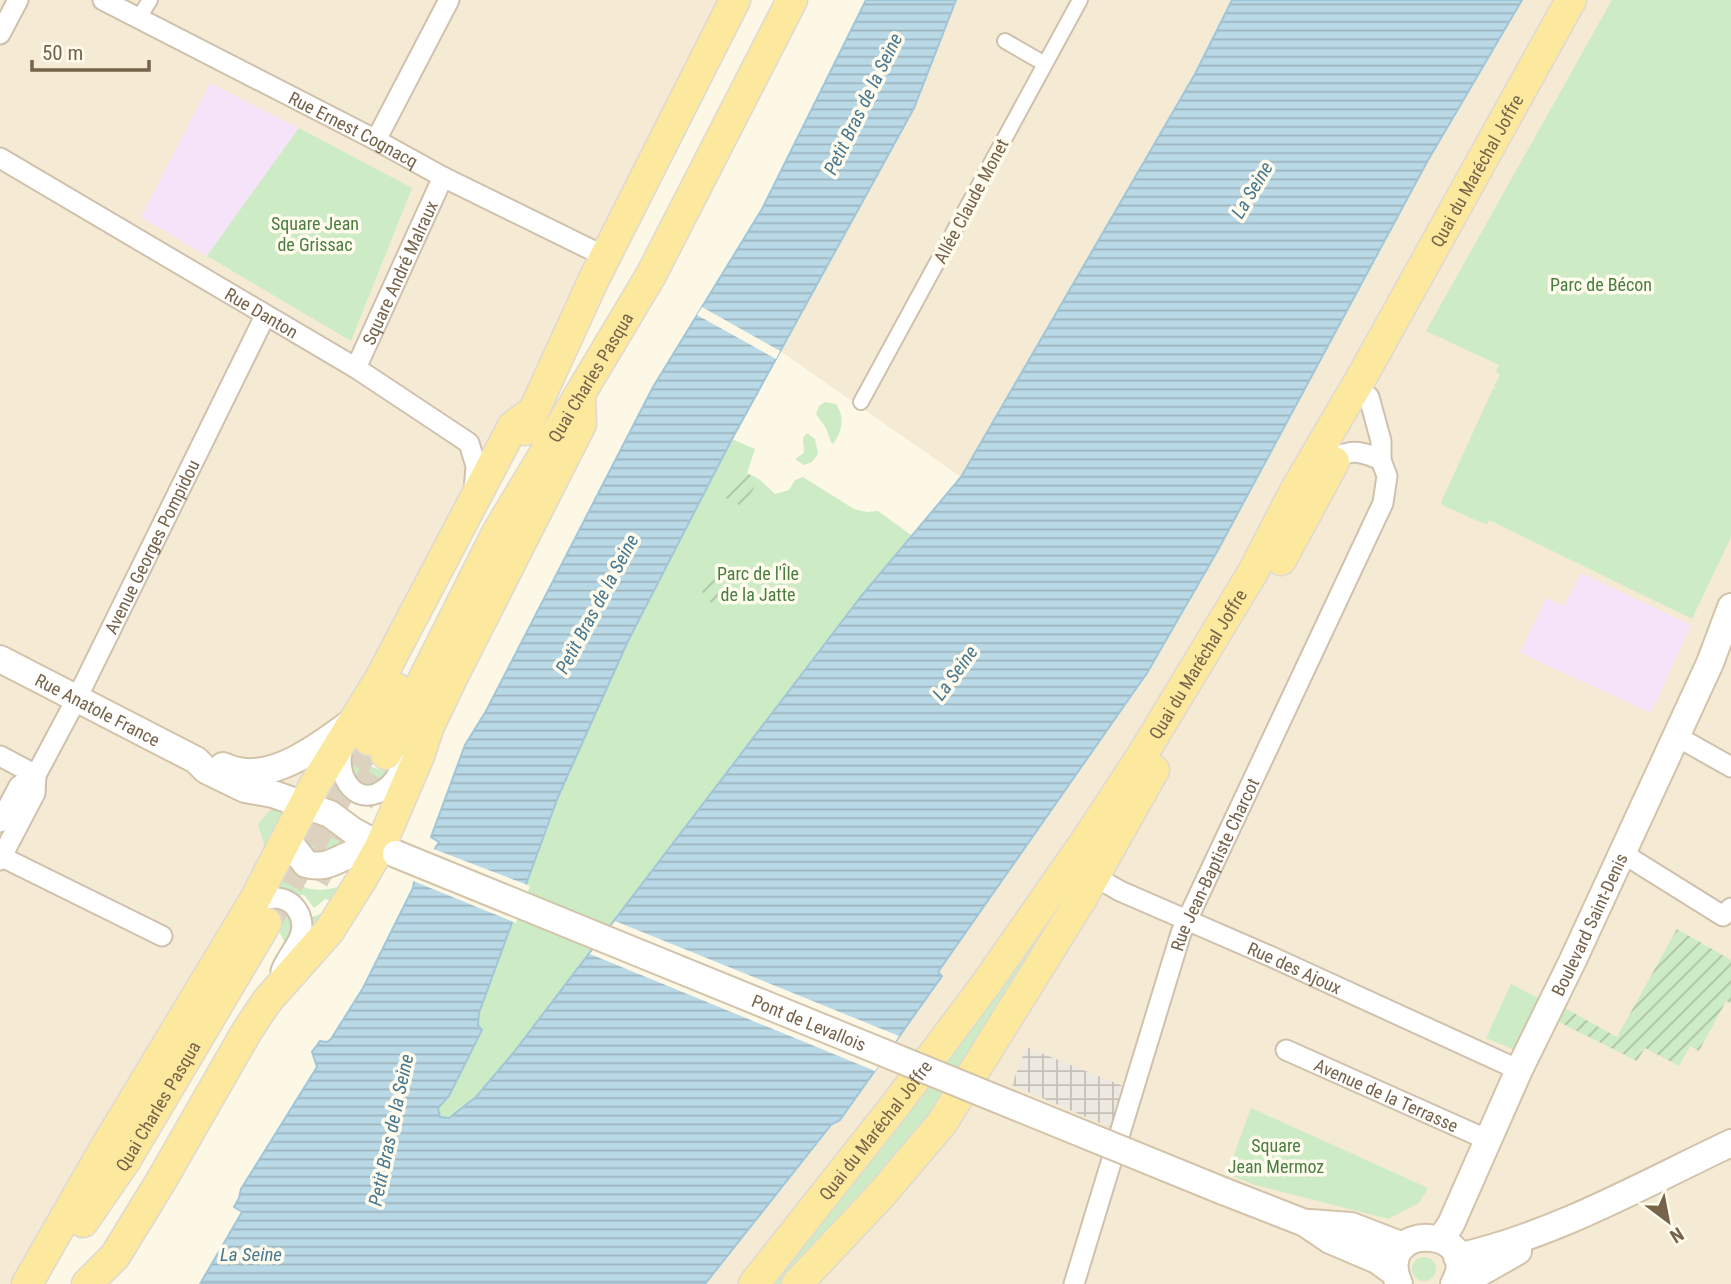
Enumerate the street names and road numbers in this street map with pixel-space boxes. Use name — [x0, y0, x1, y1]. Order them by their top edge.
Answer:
street label: Rue Ernest Cognacq — [286, 87, 422, 172]
street label: Quai du Maréchal Joffre — [1426, 91, 1527, 250]
street label: Allée Claude Monet — [929, 135, 1013, 267]
street label: Square André Malraux — [358, 197, 442, 348]
street label: Rue Danton — [221, 283, 302, 342]
street label: Quai Charles Pasqua — [543, 308, 637, 446]
street label: Avenue Georges Pompidou — [100, 456, 203, 637]
street label: Quai du Maréchal Joffre — [1144, 585, 1251, 743]
street label: Rue Anatole France — [32, 669, 164, 750]
street label: Rue Jean-Baptiste Charcot — [1166, 774, 1263, 953]
street label: Boulevard Saint-Denis — [1547, 850, 1631, 999]
street label: Rue des Ajoux — [1245, 937, 1345, 998]
street label: Pont de Levallois — [749, 990, 869, 1055]
street label: Quai Charles Pasqua — [111, 1037, 204, 1175]
street label: Avenue de la Terrasse — [1311, 1054, 1462, 1136]
street label: Quai du Maréchal Joffre — [814, 1056, 936, 1204]

